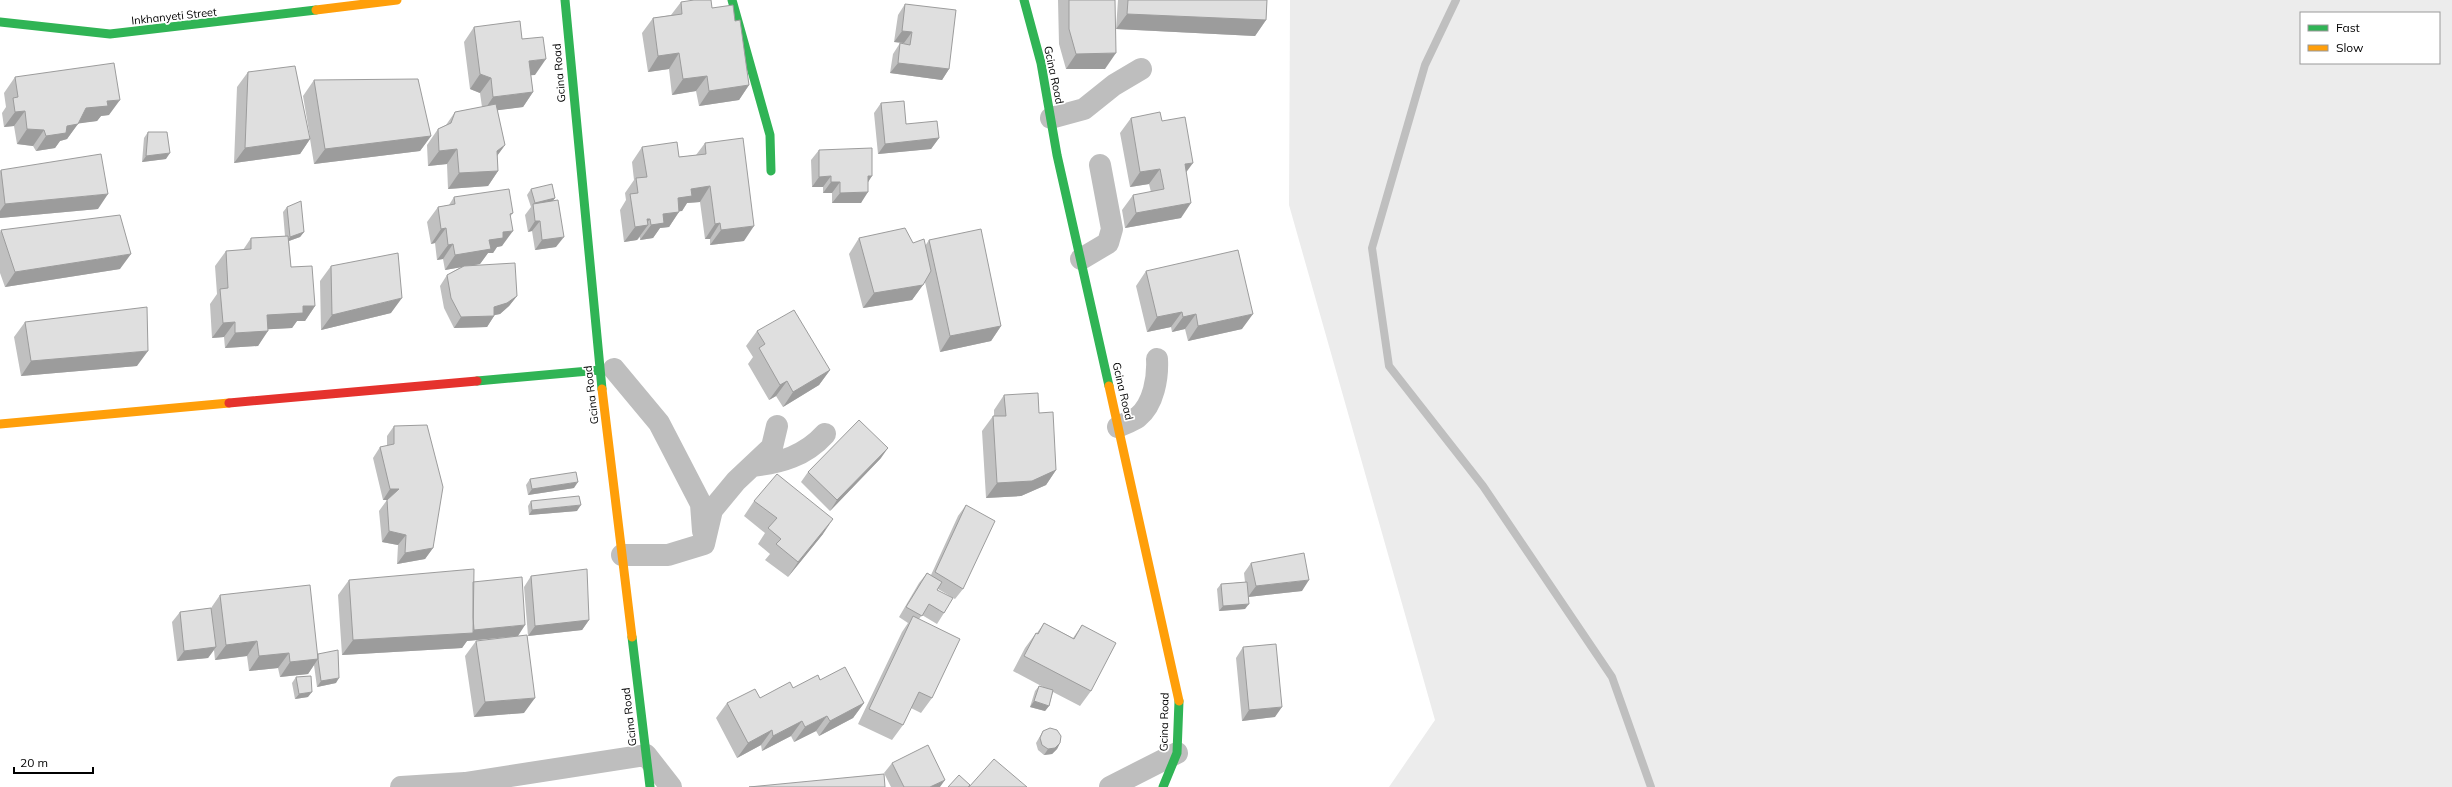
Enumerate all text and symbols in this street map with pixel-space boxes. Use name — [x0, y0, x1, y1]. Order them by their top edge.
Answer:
street label: Inkhanyeti Street — [131, 5, 218, 27]
legend — [2300, 12, 2440, 64]
text: Fast — [2336, 20, 2360, 35]
text: Slow — [2336, 40, 2364, 55]
street label: Gcina Road — [549, 43, 569, 103]
street label: Gcina Road — [1041, 45, 1067, 105]
street label: Gcina Road — [1110, 361, 1136, 421]
street label: Gcina Road — [580, 365, 602, 425]
street label: Gcina Road — [618, 687, 640, 747]
street label: Gcina Road — [1156, 692, 1172, 752]
scale bar — [14, 749, 93, 775]
text: 20 m — [20, 755, 48, 770]

